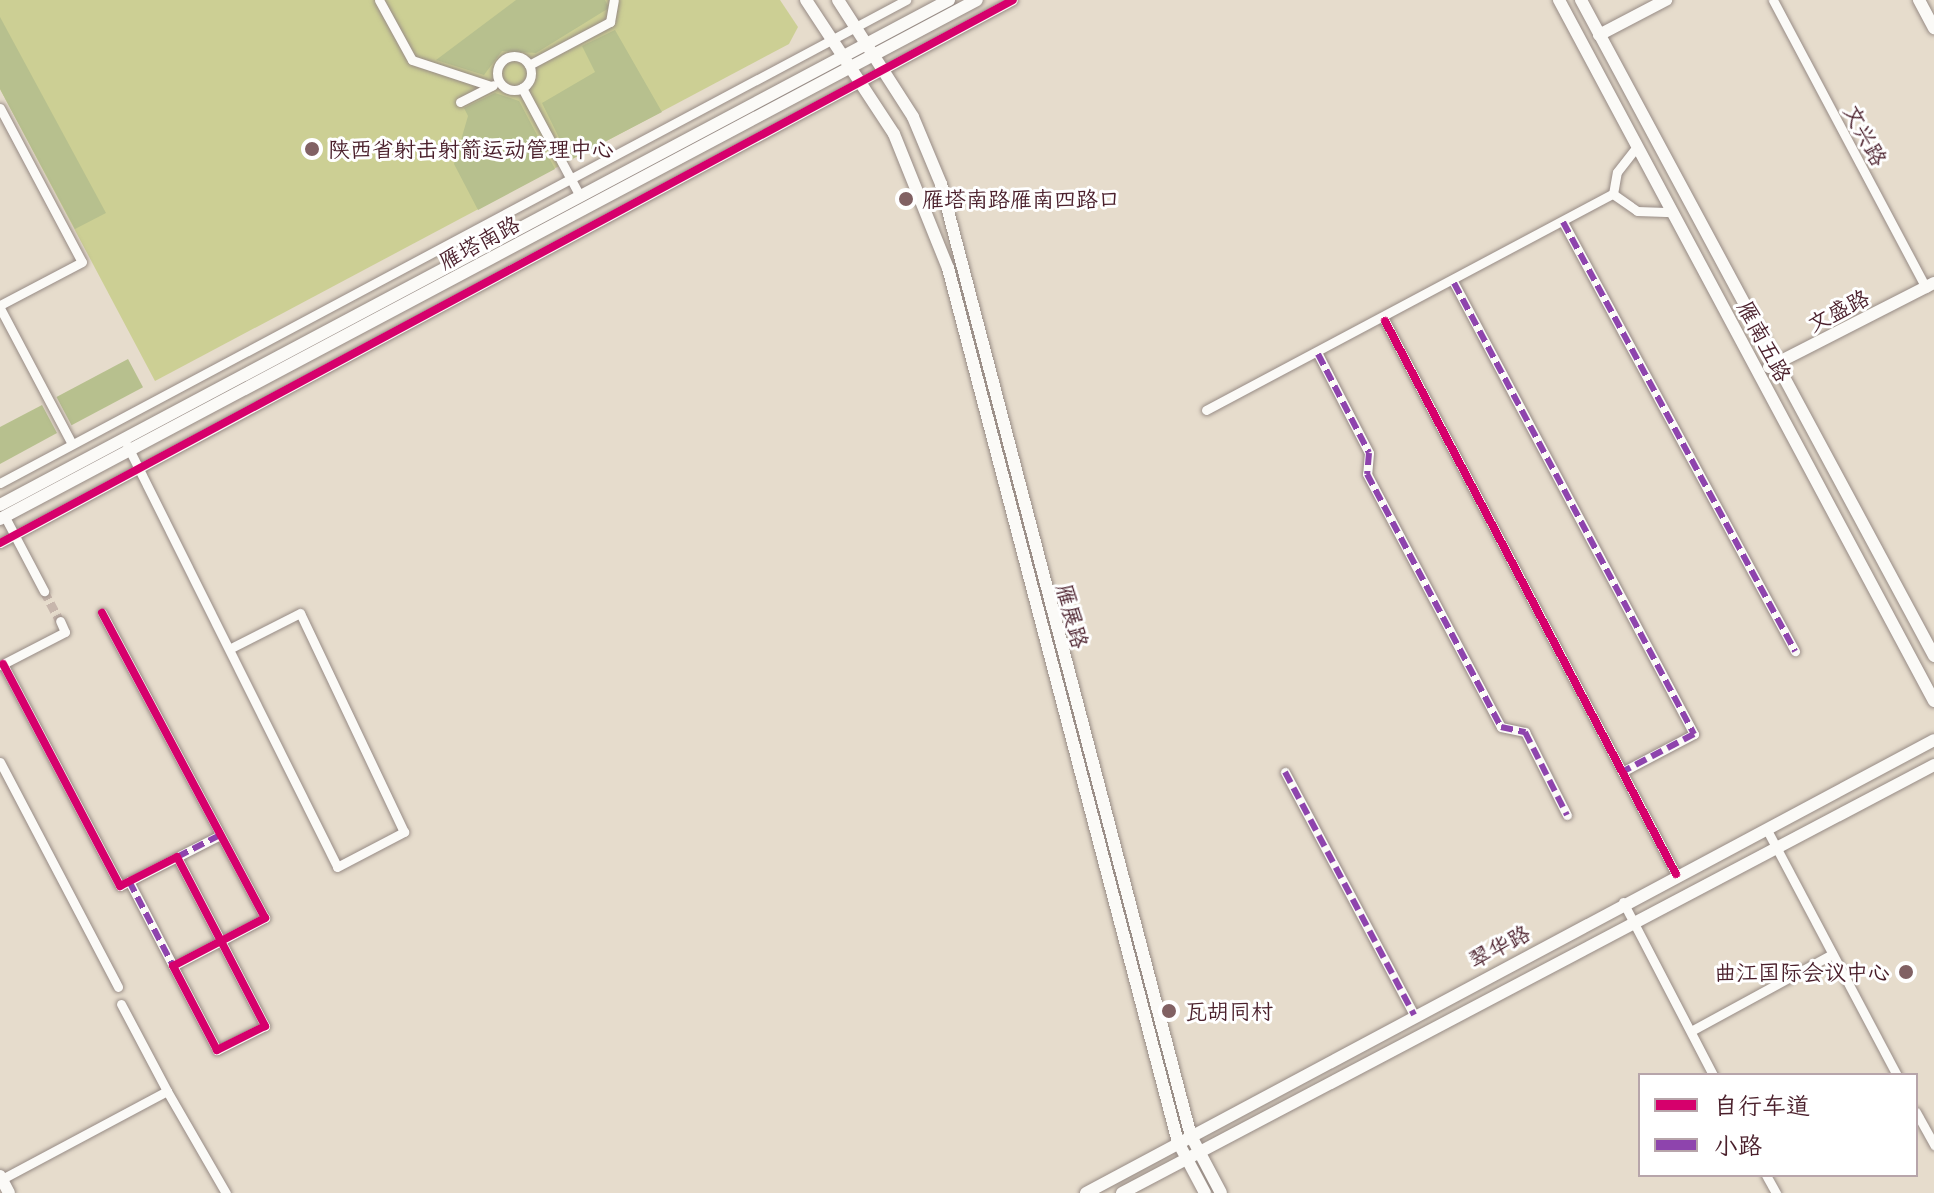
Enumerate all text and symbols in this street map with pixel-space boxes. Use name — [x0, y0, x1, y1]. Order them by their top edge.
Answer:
street label: 文兴路 — [1839, 100, 1893, 170]
place label: 陕西省射击射箭运动管理中心 — [328, 136, 614, 162]
marker: 陕西省射击射箭运动管理中心 — [303, 140, 321, 158]
place label: 雁塔南路雁南四路口 — [922, 186, 1120, 212]
marker: 雁塔南路雁南四路口 — [897, 190, 915, 208]
street label: 雁塔南路 — [434, 210, 524, 274]
street label: 文盛路 — [1803, 283, 1873, 337]
street label: 雁南五路 — [1733, 296, 1797, 386]
street label: 雁展路 — [1052, 581, 1094, 651]
street label: 翠华路 — [1464, 919, 1534, 973]
place label: 曲江国际会议中心 — [1714, 959, 1890, 985]
marker: 曲江国际会议中心 — [1897, 963, 1915, 981]
place label: 瓦胡同村 — [1185, 998, 1273, 1024]
marker: 瓦胡同村 — [1160, 1002, 1178, 1020]
legend — [1638, 1073, 1918, 1177]
text: 自行车道 — [1714, 1089, 1810, 1120]
text: 小路 — [1714, 1129, 1762, 1160]

